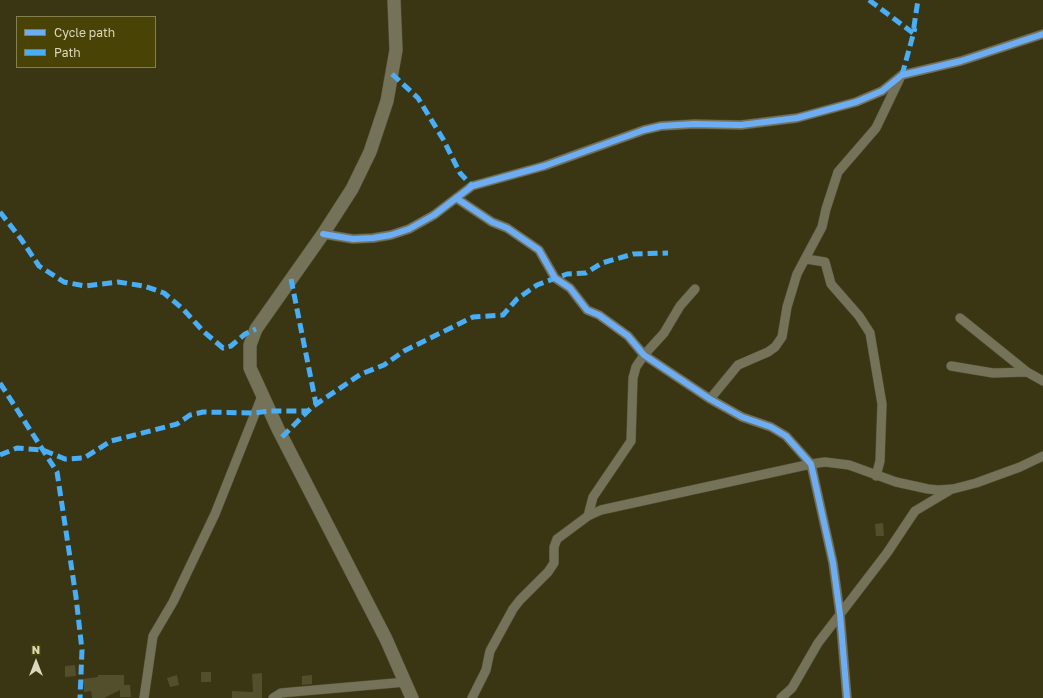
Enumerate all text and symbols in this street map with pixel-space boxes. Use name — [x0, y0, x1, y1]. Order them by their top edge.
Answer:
legend — [16, 16, 156, 68]
text: Cycle path — [54, 25, 115, 40]
text: Path — [54, 45, 81, 60]
north arrow — [16, 642, 56, 682]
text: N — [32, 643, 40, 656]

